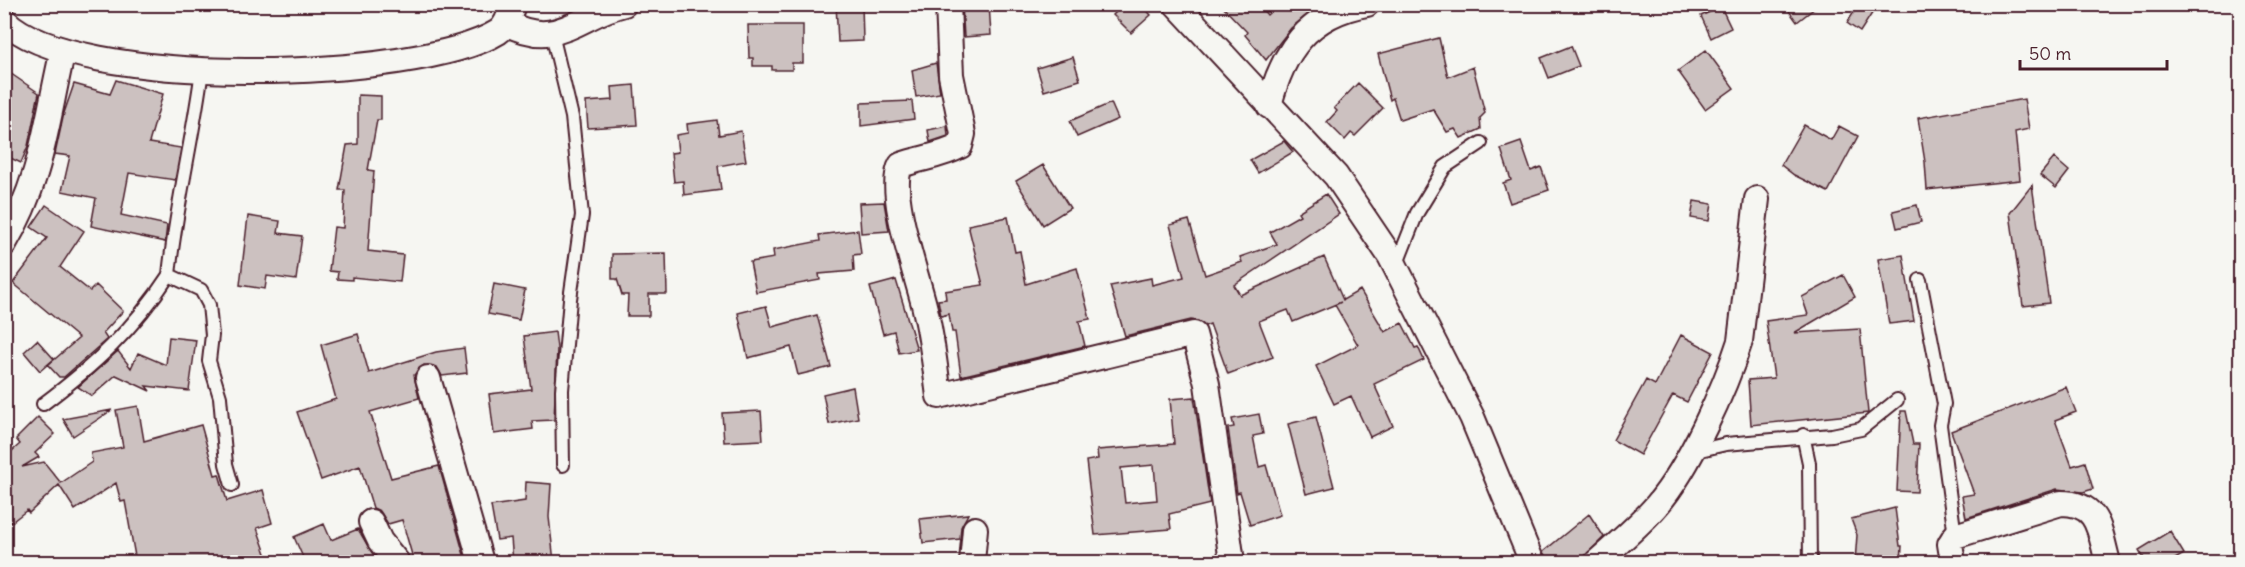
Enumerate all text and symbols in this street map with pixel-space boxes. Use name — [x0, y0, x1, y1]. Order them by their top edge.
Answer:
scale bar — [2020, 33, 2167, 71]
text: 50 m — [2029, 42, 2071, 65]

